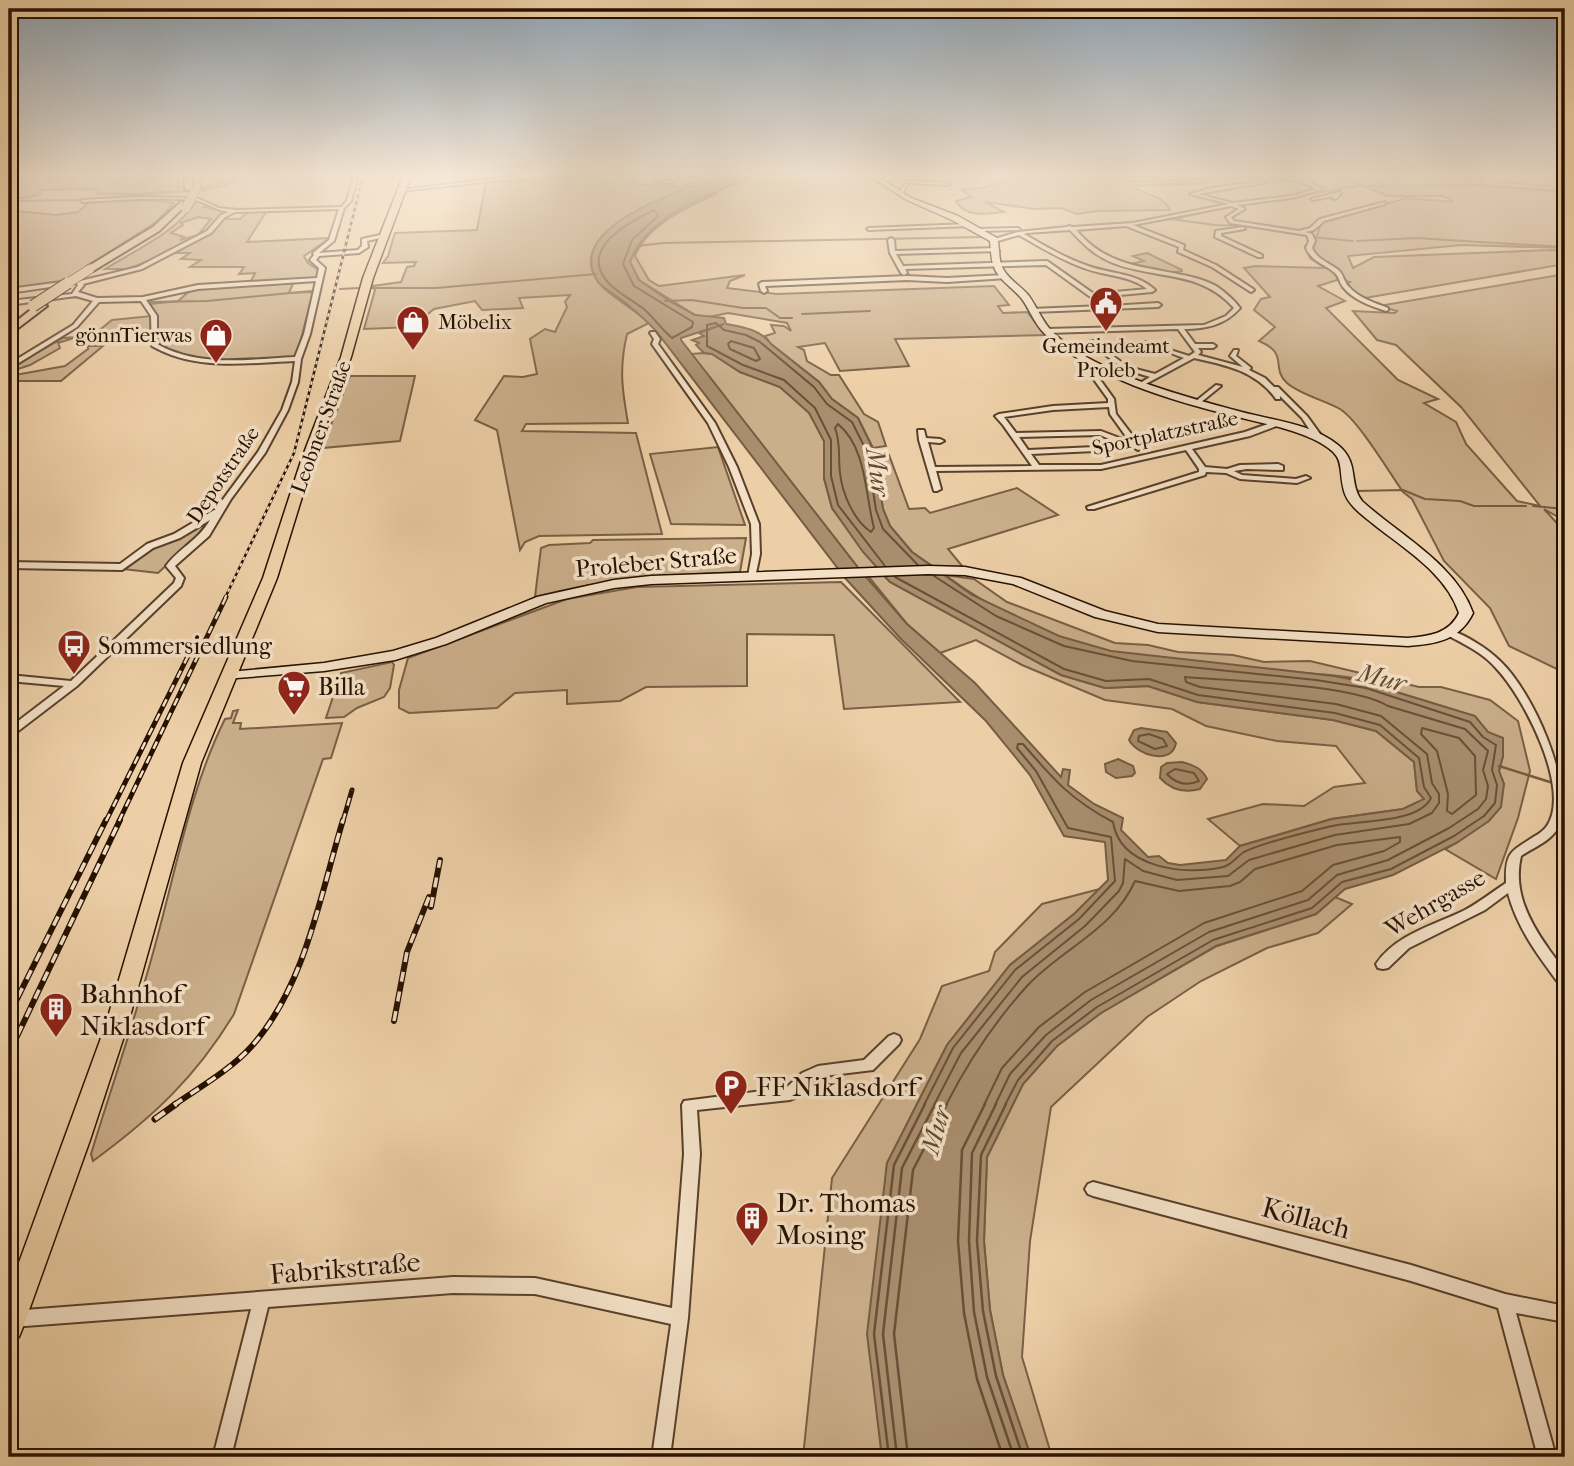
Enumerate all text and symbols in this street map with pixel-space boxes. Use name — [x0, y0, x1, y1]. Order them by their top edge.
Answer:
public building icon: Gemeindeamt Proleb — [1087, 284, 1125, 333]
shop icon: Möbelix — [394, 303, 432, 352]
place label: Möbelix — [438, 310, 512, 334]
shop icon: gönnTierwas — [197, 316, 235, 365]
place label: gönnTierwas — [75, 323, 192, 347]
place label: Gemeindeamt Proleb — [1042, 334, 1170, 382]
street label: Leobner Straße — [286, 357, 356, 497]
street label: Sportplatzstraße — [1090, 406, 1240, 460]
street label: Depotstraße — [182, 422, 264, 528]
water label: Mur — [859, 444, 897, 501]
street label: Proleber Straße — [574, 541, 738, 583]
bus stop icon: Sommersiedlung — [55, 627, 93, 676]
place label: Sommersiedlung — [98, 632, 273, 660]
water label: Mur — [1353, 657, 1412, 699]
supermarket icon: Billa — [275, 668, 313, 717]
place label: Billa — [318, 673, 366, 701]
street label: Wehrgasse — [1379, 863, 1490, 943]
place label: Bahnhof Niklasdorf — [80, 977, 211, 1042]
building icon: Bahnhof Niklasdorf — [37, 990, 75, 1039]
parking icon: FF Niklasdorf — [712, 1067, 750, 1116]
place label: FF Niklasdorf — [756, 1070, 923, 1103]
water label: Mur — [914, 1100, 958, 1160]
place label: Dr. Thomas Mosing — [776, 1186, 916, 1251]
street label: Köllach — [1258, 1190, 1354, 1246]
building icon: Dr. Thomas Mosing — [733, 1199, 771, 1248]
street label: Fabrikstraße — [268, 1245, 422, 1291]

